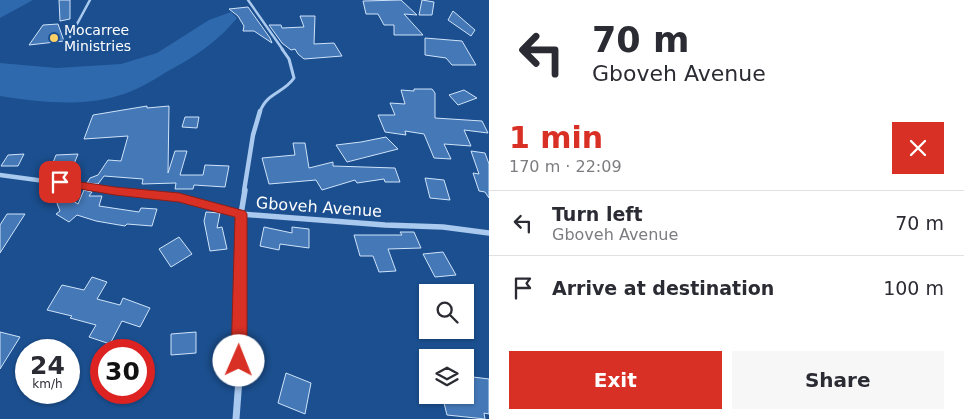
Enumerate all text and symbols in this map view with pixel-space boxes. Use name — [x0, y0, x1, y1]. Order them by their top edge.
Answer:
icon: left — [509, 20, 574, 85]
text: 70 m — [592, 20, 689, 60]
place label: Mocarree Ministries — [64, 22, 131, 54]
marker: Mocarree Ministries — [48, 32, 60, 44]
text: Gboveh Avenue — [592, 61, 766, 86]
text: 1 min — [509, 120, 603, 155]
button: close — [892, 122, 944, 174]
text: 170 m · 22:09 — [509, 157, 622, 176]
pin — [39, 161, 81, 203]
icon: arrive — [46, 168, 74, 196]
street label: Gboveh Avenue — [255, 193, 383, 221]
text: Turn left — [552, 203, 643, 225]
icon: left — [509, 209, 537, 237]
text: 70 m — [895, 212, 944, 234]
text: Gboveh Avenue — [552, 225, 678, 244]
icon: arrive — [509, 274, 537, 302]
text: Arrive at destination — [552, 277, 774, 299]
text: 100 m — [883, 277, 944, 299]
map controls — [419, 284, 474, 404]
button: search — [419, 284, 474, 339]
position arrow — [212, 334, 264, 386]
speed limit sign: 30 — [90, 339, 155, 404]
button: layers — [419, 349, 474, 404]
text: 24 — [30, 351, 65, 380]
button: Exit — [509, 351, 722, 409]
button: Share — [732, 351, 944, 409]
text: km/h — [32, 377, 63, 391]

